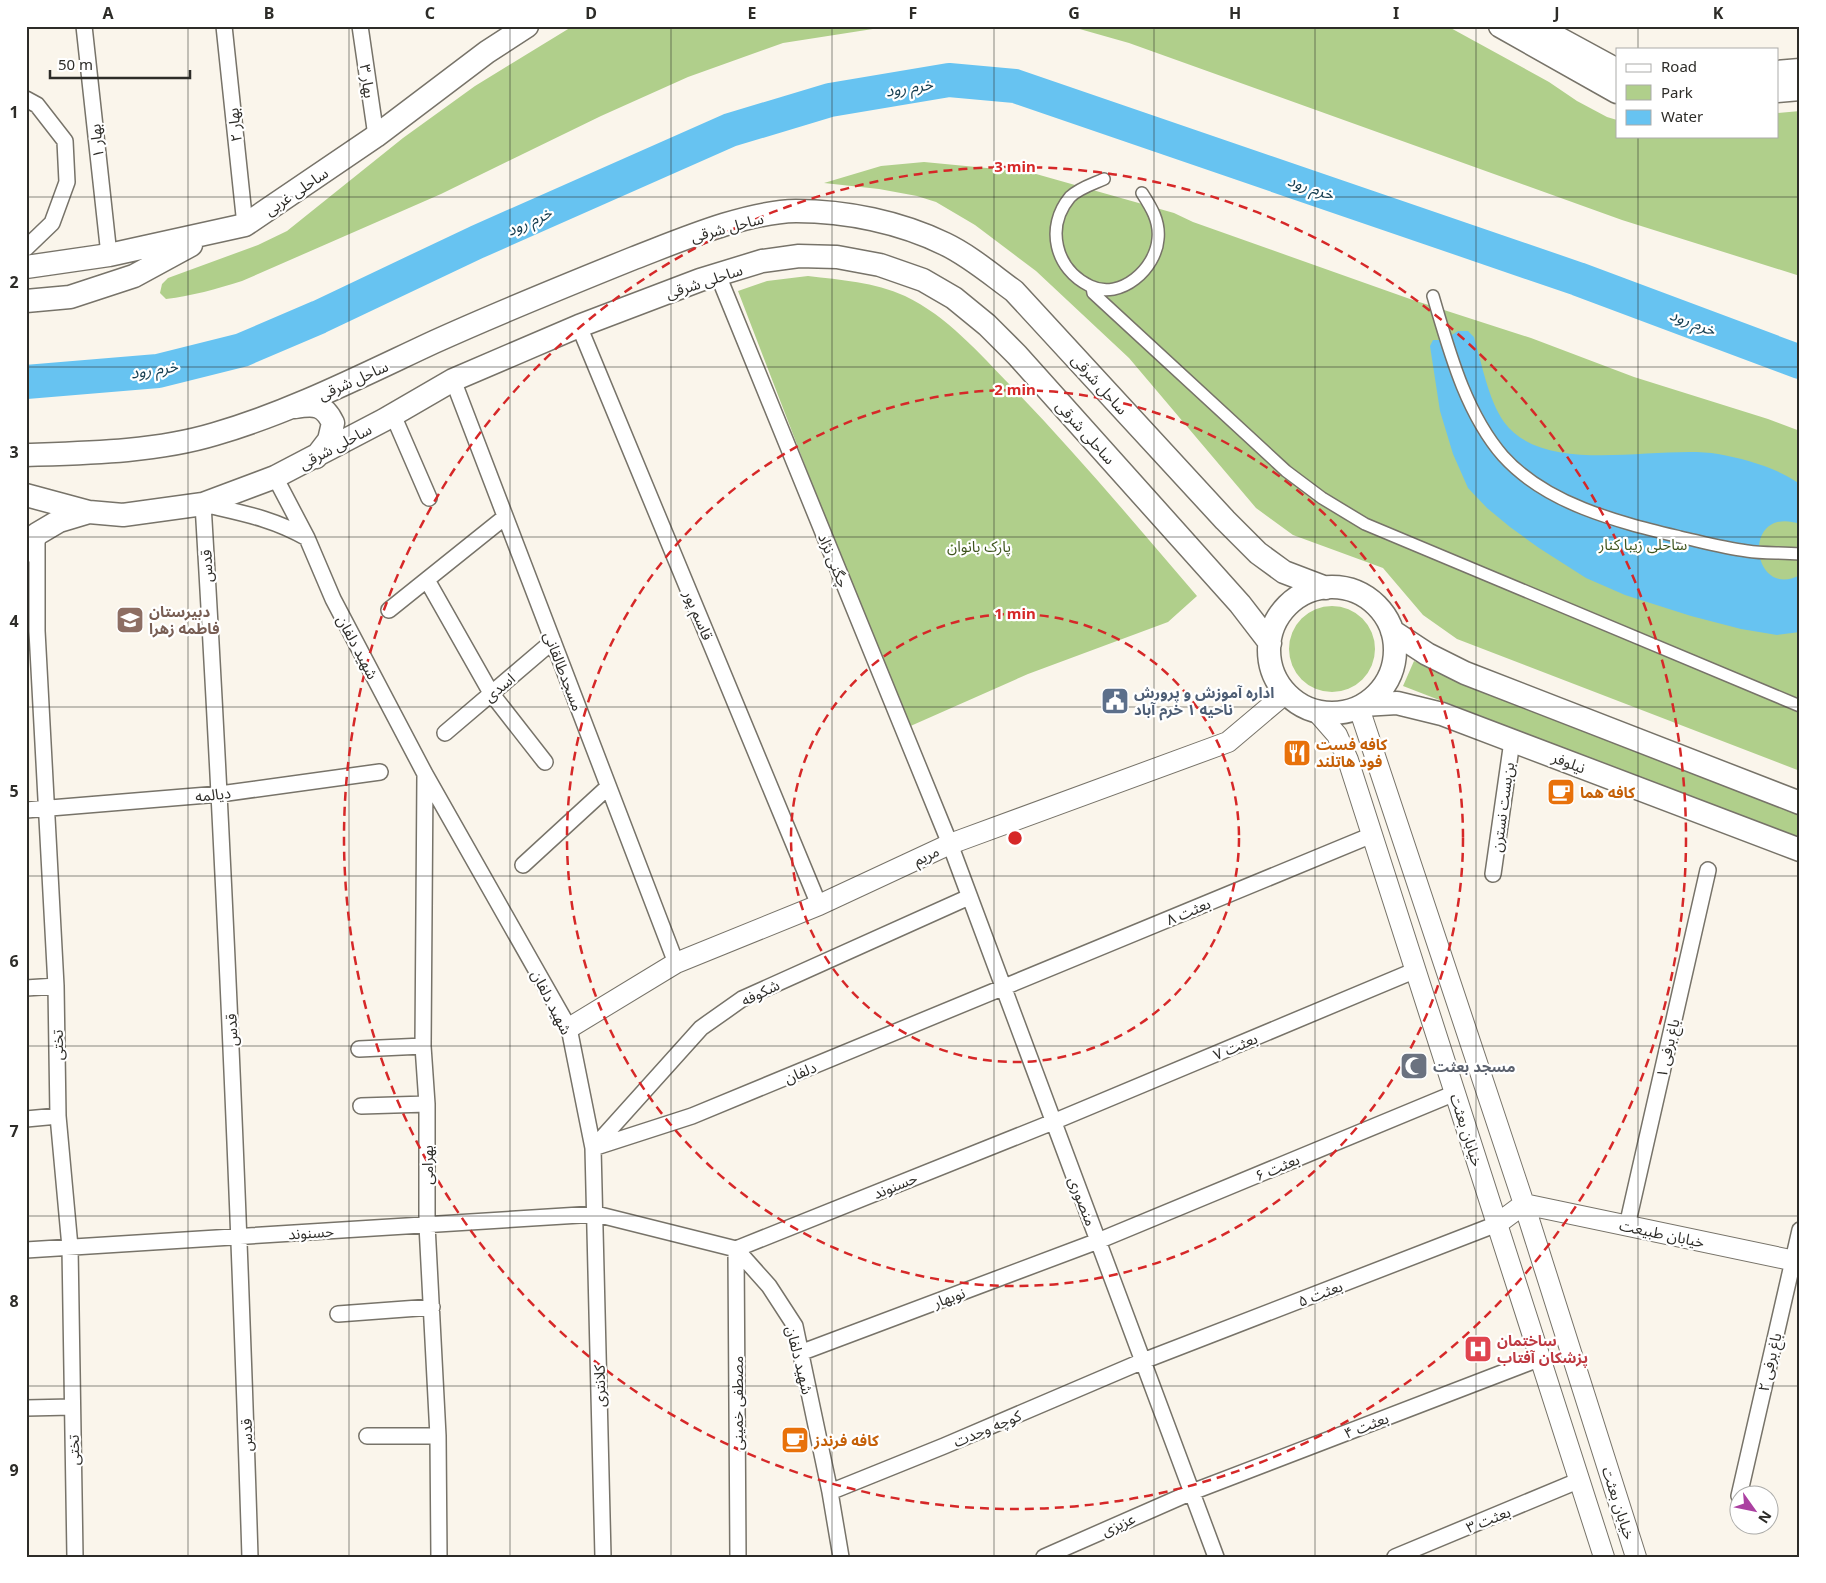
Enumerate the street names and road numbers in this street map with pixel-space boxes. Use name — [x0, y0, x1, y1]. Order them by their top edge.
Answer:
street label: بهار ۳ — [356, 63, 380, 99]
street label: بهار ۲ — [222, 107, 246, 143]
street label: بهار ۱ — [84, 123, 108, 159]
street label: ساحلی غربی — [260, 162, 332, 220]
street label: ساحل شرقی — [688, 208, 766, 246]
street label: ساحلی شرقی — [663, 259, 745, 303]
street label: ساحل شرقی — [1068, 350, 1133, 419]
street label: ساحل شرقی — [315, 356, 391, 404]
street label: ساحلی شرقی — [1052, 396, 1120, 468]
street label: ساحلی شرقی — [295, 418, 375, 473]
street label: چگنی نژاد — [813, 530, 854, 591]
street label: قدس — [195, 549, 217, 583]
street label: قاسم پور — [677, 586, 719, 644]
street label: شهید دلفان — [333, 611, 383, 683]
street label: مسجدطالقانی — [540, 628, 588, 714]
street label: اسدی — [479, 668, 519, 706]
street label: نیلوفر — [1549, 746, 1588, 777]
street label: بن‌بست نسترن — [1486, 761, 1518, 853]
street label: دیالمه — [194, 782, 232, 806]
street label: مریم — [910, 840, 943, 871]
street label: بعثت ۸ — [1163, 893, 1213, 929]
street label: شهید دلفان — [527, 966, 577, 1038]
street label: شکوفه — [737, 974, 783, 1010]
street label: قدس — [220, 1013, 242, 1047]
street label: باغ برفی ۱ — [1651, 1017, 1686, 1080]
street label: بعثت ۷ — [1210, 1028, 1260, 1064]
street label: تختی — [47, 1029, 67, 1061]
street label: دلفان — [781, 1057, 819, 1087]
street label: خیابان بعثت — [1446, 1091, 1488, 1169]
street label: بهرامی — [417, 1145, 437, 1185]
street label: بعثت ۶ — [1252, 1149, 1302, 1185]
street label: حسنوند — [870, 1167, 920, 1203]
street label: منصوری — [1064, 1173, 1102, 1229]
street label: خیابان طبیعت — [1618, 1214, 1707, 1252]
street label: حسنوند — [287, 1220, 335, 1244]
street label: بعثت ۵ — [1295, 1275, 1345, 1311]
street label: نوبهار — [929, 1282, 968, 1312]
street label: شهید دلفان — [782, 1324, 818, 1397]
street label: باغ برفی ۲ — [1753, 1331, 1788, 1394]
street label: مصطفی خمینی — [727, 1356, 747, 1450]
street label: کلانتری — [589, 1364, 609, 1407]
street label: کوچه وحدت — [950, 1404, 1025, 1452]
street label: بعثت ۴ — [1341, 1407, 1391, 1443]
street label: قدس — [235, 1418, 257, 1452]
street label: تختی — [63, 1434, 83, 1466]
street label: خیابان بعثت — [1598, 1464, 1640, 1542]
street label: بعثت ۳ — [1463, 1501, 1513, 1537]
street label: عزیزی — [1098, 1508, 1138, 1540]

